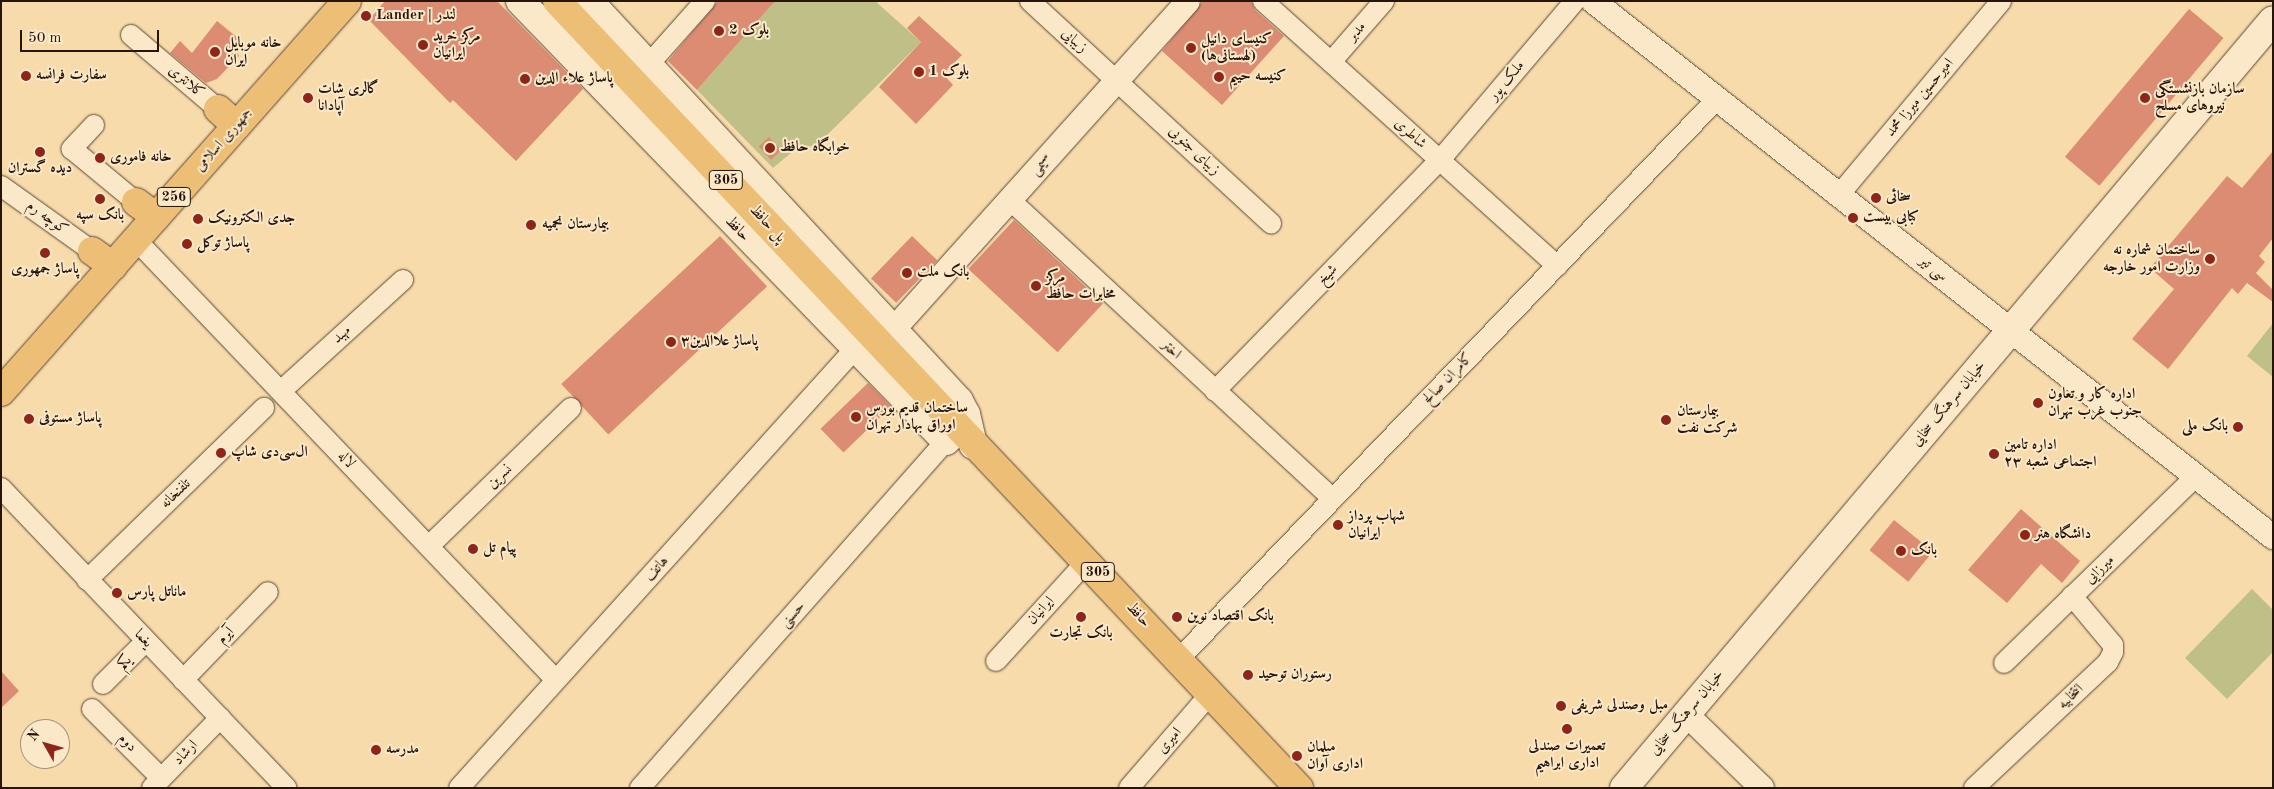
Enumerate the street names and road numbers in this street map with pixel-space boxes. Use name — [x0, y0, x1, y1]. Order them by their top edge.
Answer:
street label: مدبر — [1344, 19, 1370, 45]
street label: زیبایی — [1057, 25, 1091, 57]
street label: امیرحسین میرزا محمد — [1882, 55, 1958, 141]
street label: ملک پور — [1485, 57, 1529, 105]
street label: کلانتری — [164, 62, 208, 102]
street label: جمهوری اسلامی — [191, 104, 257, 176]
street label: شاطری — [1390, 115, 1430, 153]
street label: زیبای جنوبی — [1164, 123, 1224, 179]
street label: سیمی — [1027, 150, 1055, 180]
road number: 305 — [708, 168, 744, 192]
road number: 256 — [156, 186, 192, 208]
street label: کوچه رم — [23, 197, 71, 239]
street label: پل حافظ — [745, 201, 789, 247]
street label: حافظ — [721, 213, 753, 245]
street label: سی تیر — [1915, 252, 1951, 286]
street label: شیخ — [1314, 261, 1342, 289]
street label: مهبد — [329, 322, 355, 348]
street label: اختر — [1157, 336, 1185, 364]
street label: کامران صالح — [1419, 350, 1477, 408]
street label: خیابان سرهنگ سخایی — [1908, 358, 1990, 450]
street label: لاله — [333, 447, 359, 473]
street label: نسرین — [484, 461, 516, 493]
street label: تلفنخانه — [157, 475, 195, 513]
street label: میرزایی — [2081, 552, 2119, 588]
street label: هاتف — [641, 553, 673, 585]
road number: 305 — [1080, 560, 1116, 584]
street label: ایرانیان — [1024, 593, 1058, 629]
street label: حسنی — [777, 598, 809, 632]
street label: حافظ — [1122, 599, 1154, 631]
street label: آیرم — [214, 624, 238, 648]
street label: یغما — [130, 626, 156, 652]
street label: یکم — [114, 652, 136, 674]
street label: خیابان سرهنگ سخایی — [1646, 667, 1728, 759]
street label: انتخابیه — [2054, 681, 2088, 713]
street label: امیری — [1154, 724, 1186, 758]
street label: دوم — [114, 730, 140, 756]
street label: ارشاد — [170, 737, 202, 769]

